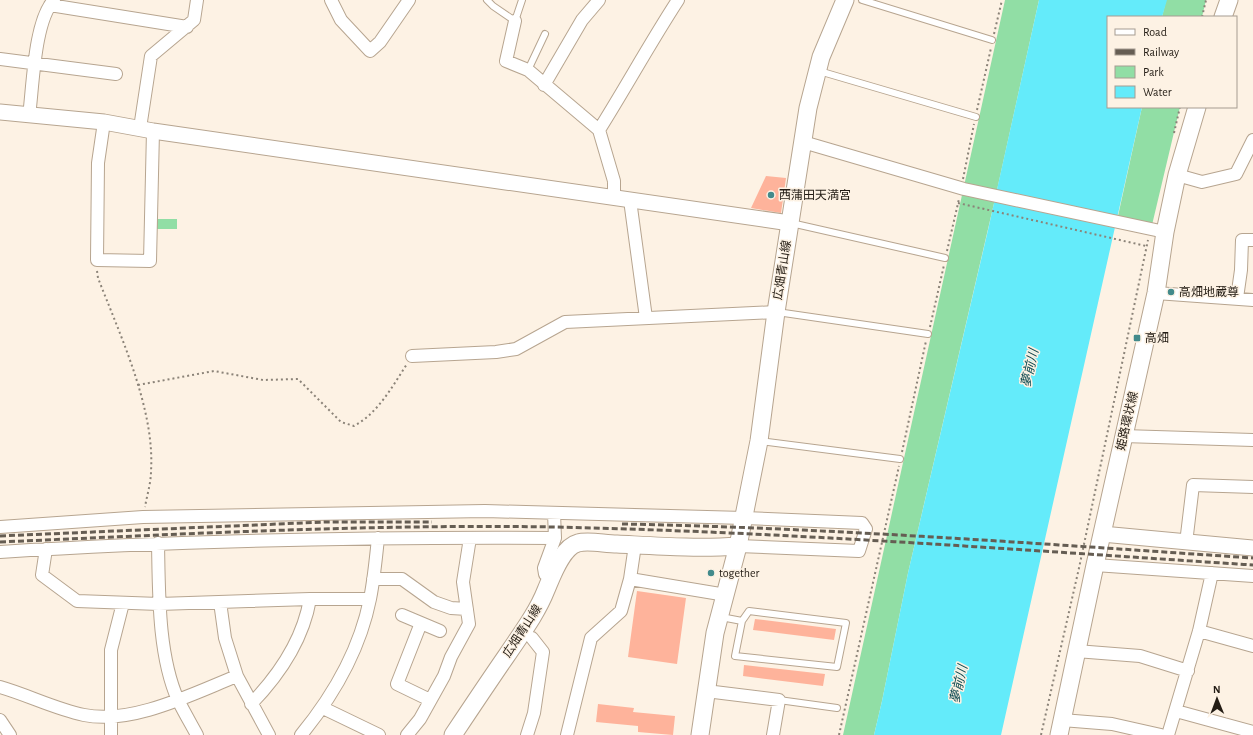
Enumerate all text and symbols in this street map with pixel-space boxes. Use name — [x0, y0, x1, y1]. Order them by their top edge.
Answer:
legend — [1107, 16, 1237, 108]
text: Road — [1143, 26, 1167, 38]
text: Railway — [1143, 46, 1179, 59]
text: Park — [1143, 66, 1164, 78]
text: Water — [1143, 86, 1172, 98]
place label: 西蒲田天満宮 — [779, 189, 851, 201]
marker: 西蒲田天満宮 — [766, 190, 776, 200]
street label: 広畑青山線 — [770, 239, 793, 301]
place label: 高畑地蔵尊 — [1179, 285, 1239, 298]
marker: 高畑地蔵尊 — [1166, 287, 1176, 297]
place label: 高畑 — [1145, 332, 1169, 344]
marker: 高畑 — [1132, 333, 1142, 343]
water label: 夢前川 — [1019, 346, 1042, 389]
street label: 姫路環状線 — [1113, 390, 1140, 452]
place label: together — [719, 567, 760, 579]
marker: together — [706, 568, 716, 578]
street label: 広畑青山線 — [500, 602, 543, 659]
water label: 夢前川 — [948, 662, 971, 705]
north arrow — [1197, 679, 1237, 719]
text: N — [1213, 684, 1221, 695]

